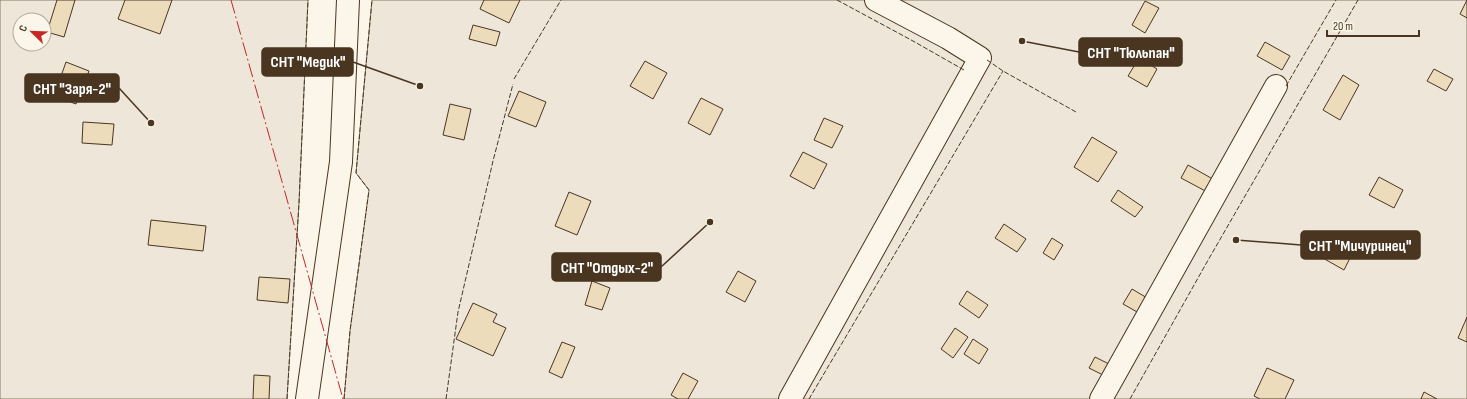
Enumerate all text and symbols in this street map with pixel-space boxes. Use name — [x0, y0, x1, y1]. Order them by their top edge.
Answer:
north arrow — [12, 12, 52, 52]
scale bar — [1327, 12, 1419, 38]
text: 20 m — [1333, 19, 1353, 34]
text: С — [16, 23, 30, 33]
callout: СНТ "Тюльпан" — [1079, 38, 1182, 66]
text: СНТ "Тюльпан" — [1087, 44, 1175, 63]
callout: СНТ "Медик" — [262, 48, 353, 76]
text: СНТ "Медик" — [271, 53, 345, 72]
callout: СНТ "Заря-2" — [25, 74, 119, 102]
text: СНТ "Заря-2" — [33, 80, 111, 99]
callout: СНТ "Мичуринец" — [1301, 231, 1420, 259]
text: СНТ "Мичуринец" — [1309, 237, 1411, 256]
callout: СНТ "Отдых-2" — [552, 253, 661, 281]
text: СНТ "Отдых-2" — [561, 259, 653, 278]

